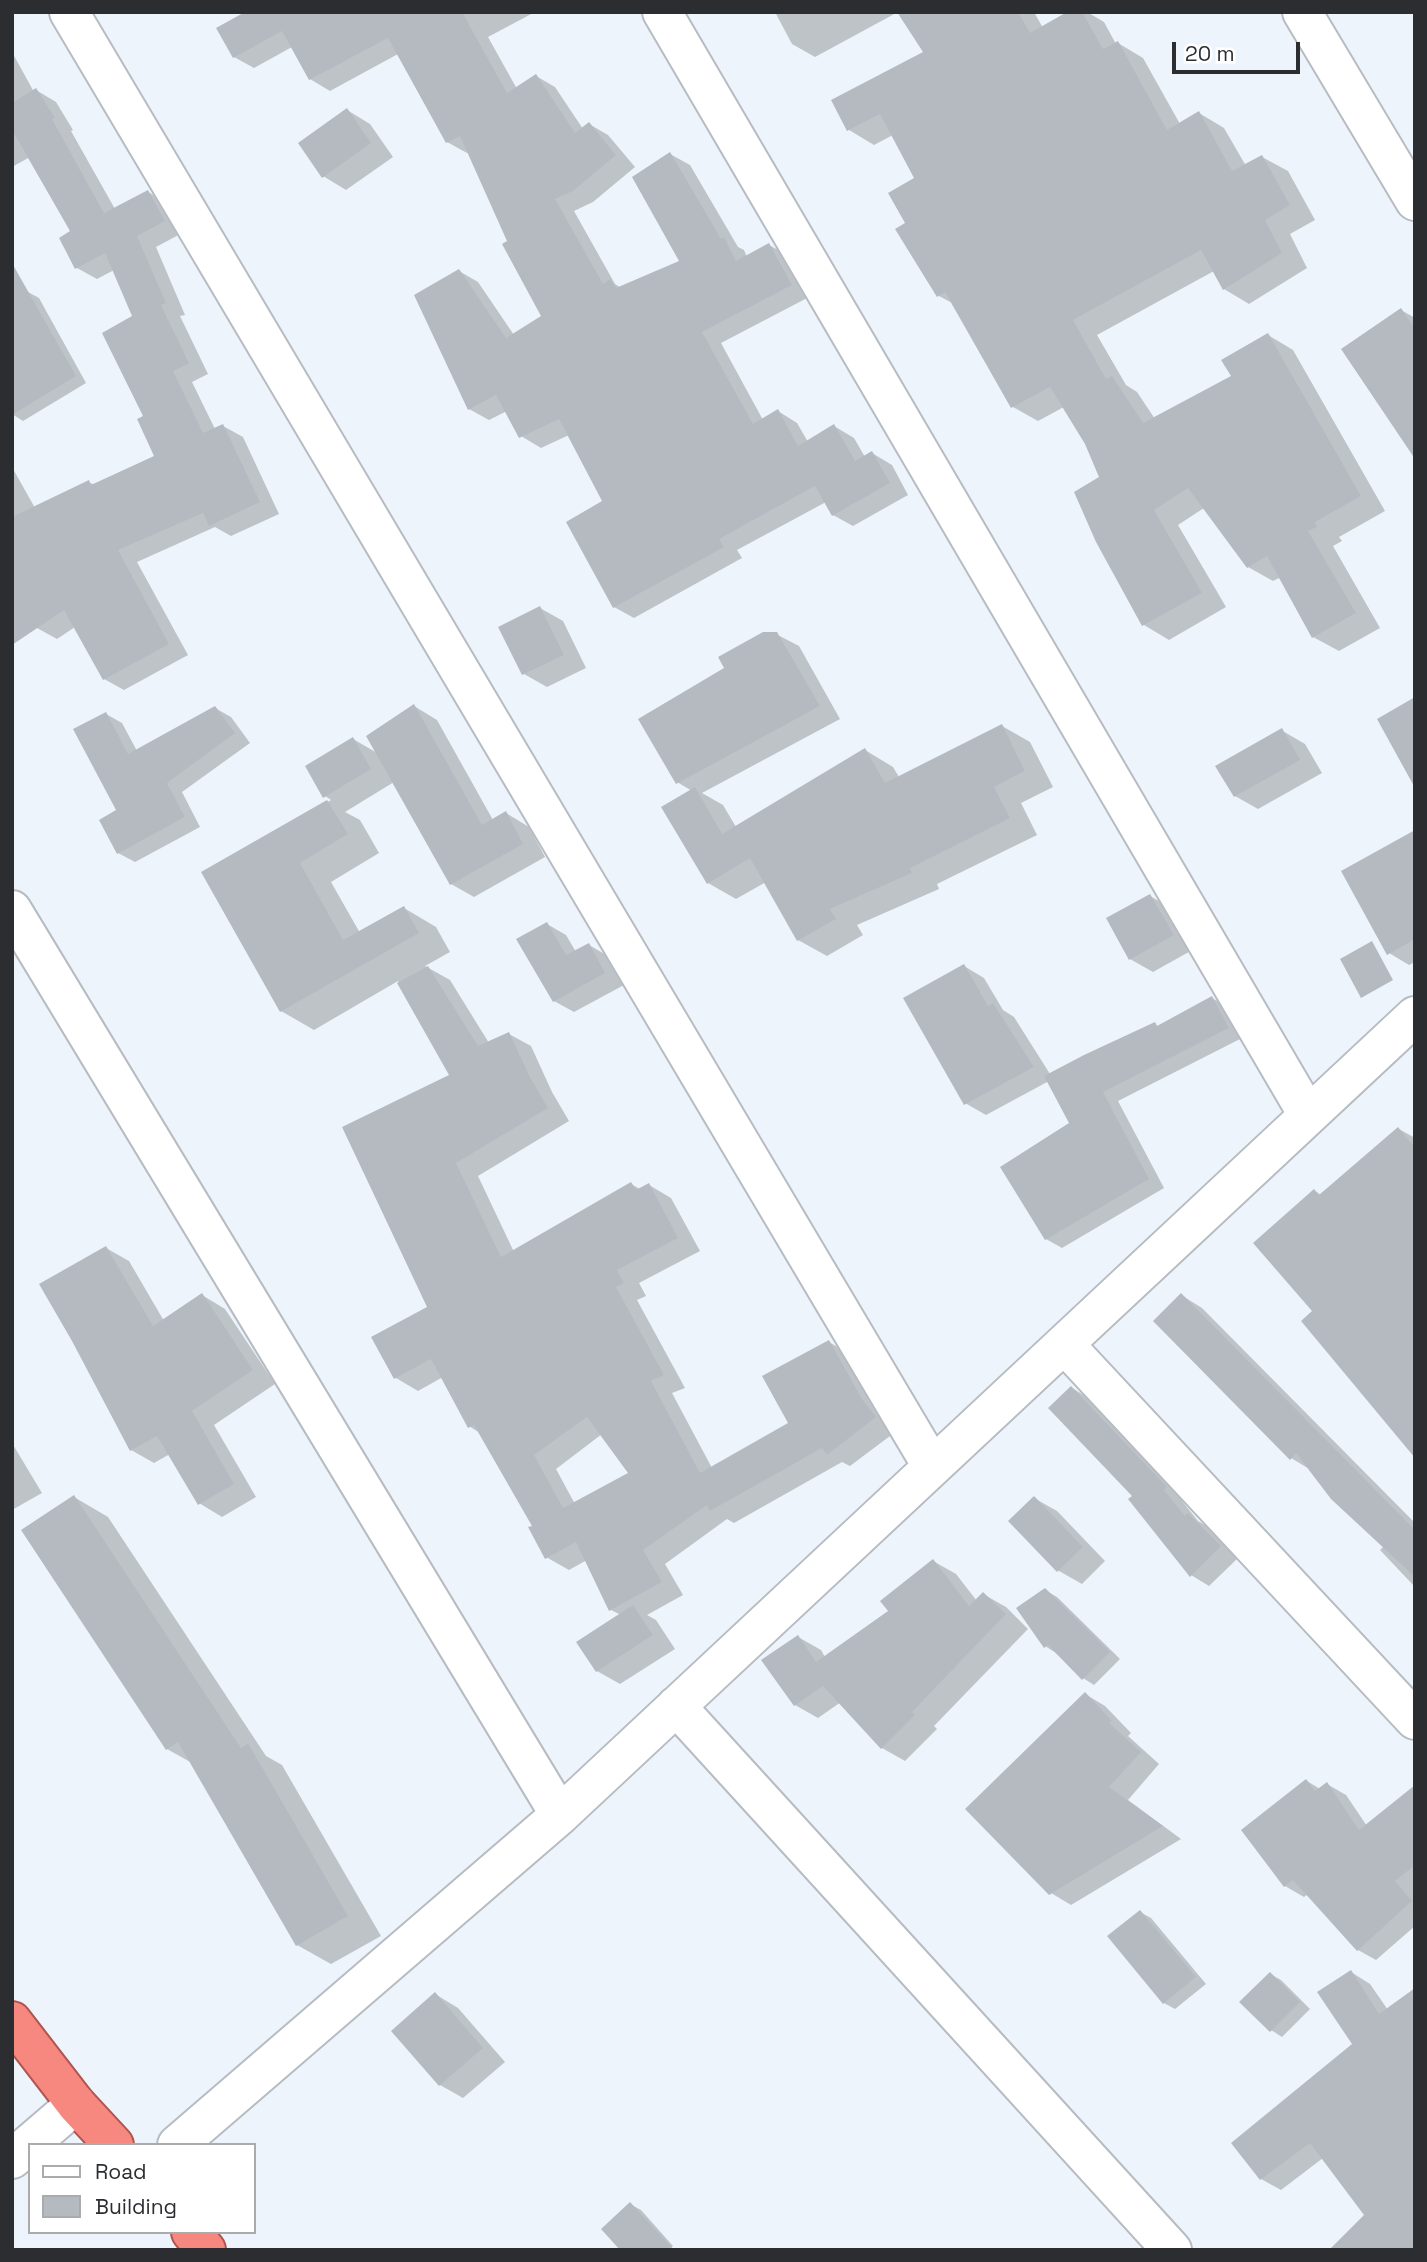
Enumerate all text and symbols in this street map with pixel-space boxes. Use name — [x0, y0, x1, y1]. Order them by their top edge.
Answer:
scale bar — [1175, 28, 1303, 72]
text: 20 m — [1185, 40, 1235, 67]
legend — [28, 2143, 256, 2234]
text: Road — [95, 2158, 147, 2185]
text: Building — [95, 2193, 177, 2220]

